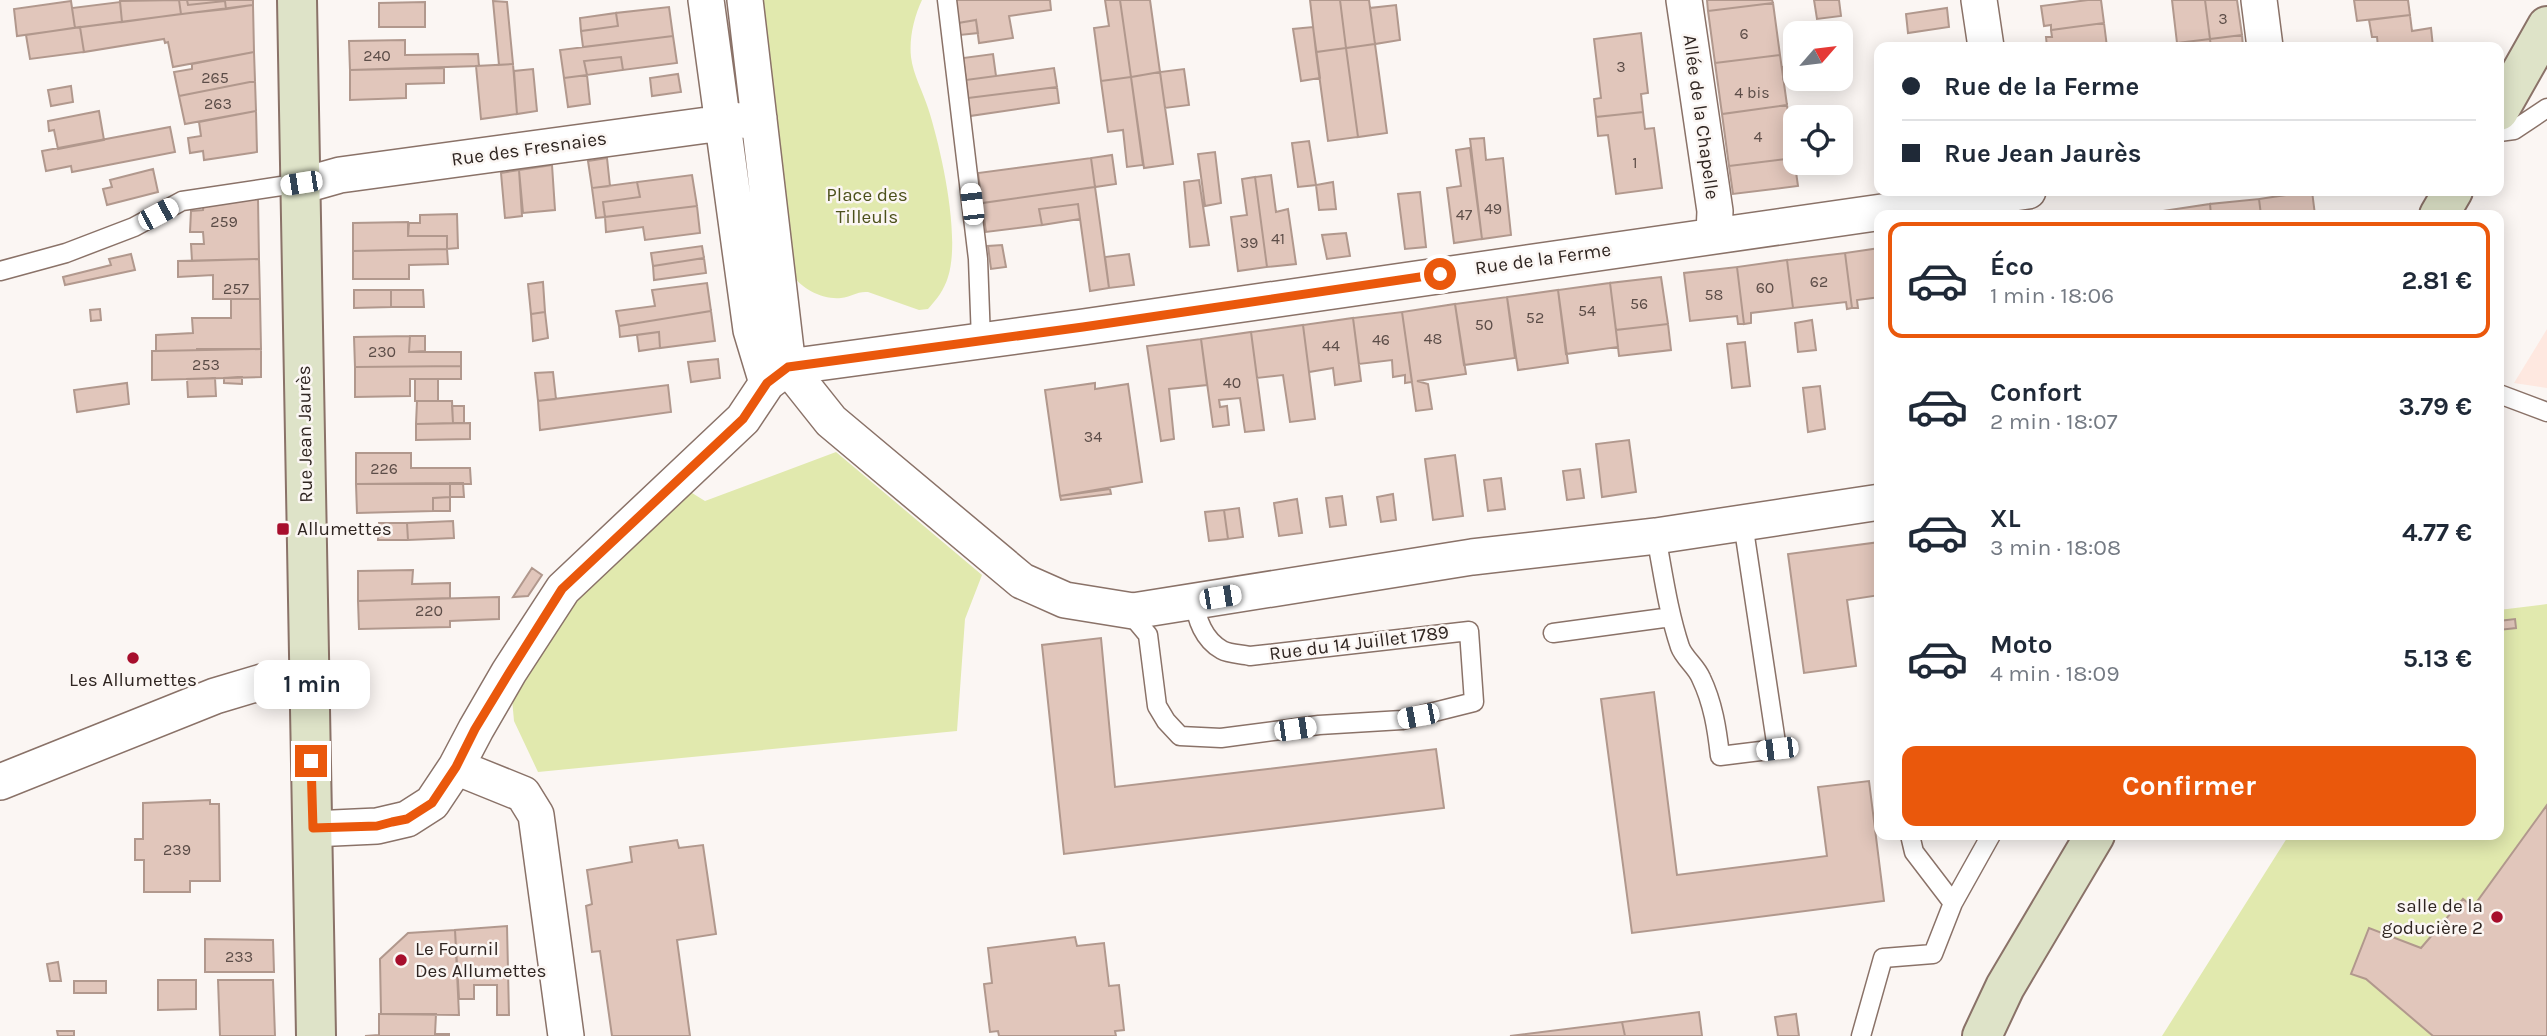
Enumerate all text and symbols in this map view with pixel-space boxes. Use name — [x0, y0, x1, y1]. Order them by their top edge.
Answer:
house number: 3 — [2218, 9, 2228, 28]
north arrow — [1783, 21, 1853, 91]
map controls — [1783, 21, 1853, 175]
house number: 6 — [1739, 24, 1749, 43]
street label: Allée de la Chapelle — [1679, 33, 1723, 201]
house number: 240 — [363, 46, 391, 65]
house number: 3 — [1616, 57, 1626, 76]
house number: 265 — [201, 68, 229, 87]
text: Rue de la Ferme — [1944, 71, 2139, 102]
house number: 4 bis — [1734, 83, 1770, 102]
house number: 263 — [204, 94, 232, 113]
button: locate — [1783, 105, 1853, 175]
street label: Rue des Fresnaies — [450, 127, 608, 171]
house number: 4 — [1754, 127, 1763, 146]
text: Rue Jean Jaurès — [1944, 138, 2141, 169]
house number: 1 — [1632, 153, 1638, 172]
car — [279, 169, 324, 197]
car — [960, 182, 985, 226]
park label: Place des Tilleuls — [826, 184, 908, 228]
car — [135, 195, 182, 233]
house number: 49 — [1484, 199, 1502, 218]
house number: 47 — [1456, 205, 1473, 224]
house number: 259 — [210, 212, 238, 231]
house number: 41 — [1271, 229, 1285, 248]
house number: 39 — [1240, 233, 1258, 252]
street label: Rue de la Ferme — [1474, 239, 1612, 279]
icon: car — [1906, 249, 1969, 312]
text: Éco — [1990, 251, 2034, 282]
route start — [1424, 258, 1456, 290]
text: 2.81 € — [2402, 265, 2472, 296]
house number: 62 — [1810, 272, 1828, 291]
house number: 60 — [1756, 278, 1774, 297]
house number: 257 — [223, 279, 249, 298]
text: 1 min · 18:06 — [1990, 282, 2114, 309]
house number: 58 — [1705, 285, 1723, 304]
house number: 56 — [1630, 294, 1648, 313]
house number: 54 — [1578, 301, 1596, 320]
house number: 52 — [1526, 308, 1544, 327]
house number: 50 — [1475, 315, 1493, 334]
house number: 48 — [1424, 329, 1442, 348]
house number: 46 — [1372, 330, 1390, 349]
house number: 44 — [1322, 336, 1340, 355]
house number: 230 — [368, 342, 396, 361]
house number: 253 — [192, 355, 220, 374]
street label: Rue Jean Jaurès — [293, 365, 317, 503]
house number: 40 — [1223, 373, 1241, 392]
icon: car — [1906, 375, 1969, 438]
text: Confort — [1990, 377, 2082, 408]
text: 3.79 € — [2398, 391, 2472, 422]
text: 2 min · 18:07 — [1990, 408, 2118, 435]
house number: 34 — [1084, 427, 1102, 446]
house number: 226 — [370, 459, 398, 478]
icon: car — [1906, 501, 1969, 564]
text: XL — [1990, 503, 2021, 534]
text: 4.77 € — [2402, 517, 2472, 548]
place label: Allumettes — [297, 518, 392, 540]
marker: Allumettes — [275, 521, 291, 537]
text: 3 min · 18:08 — [1990, 534, 2121, 561]
car — [1198, 583, 1243, 611]
house number: 220 — [415, 601, 443, 620]
street label: Rue du 14 Juillet 1789 — [1268, 621, 1450, 665]
icon: car — [1906, 627, 1969, 690]
text: Moto — [1990, 629, 2052, 660]
text: 5.13 € — [2403, 643, 2472, 674]
marker: Les Allumettes — [125, 650, 141, 666]
callout: 1 min — [253, 660, 369, 708]
text: 4 min · 18:09 — [1990, 660, 2120, 687]
place label: Les Allumettes — [69, 669, 197, 691]
text: 1 min — [283, 671, 341, 698]
car — [1396, 702, 1441, 730]
car — [1273, 716, 1318, 742]
car — [1755, 736, 1800, 762]
route end — [295, 745, 327, 777]
button: Confirmer — [1902, 746, 2476, 826]
house number: 239 — [163, 840, 191, 859]
place label: salle de la goducière 2 — [2382, 895, 2483, 939]
marker: salle de la goducière 2 — [2489, 909, 2505, 925]
place label: Le Fournil Des Allumettes — [415, 938, 546, 982]
house number: 233 — [225, 947, 253, 966]
marker: Le Fournil Des Allumettes — [393, 952, 409, 968]

